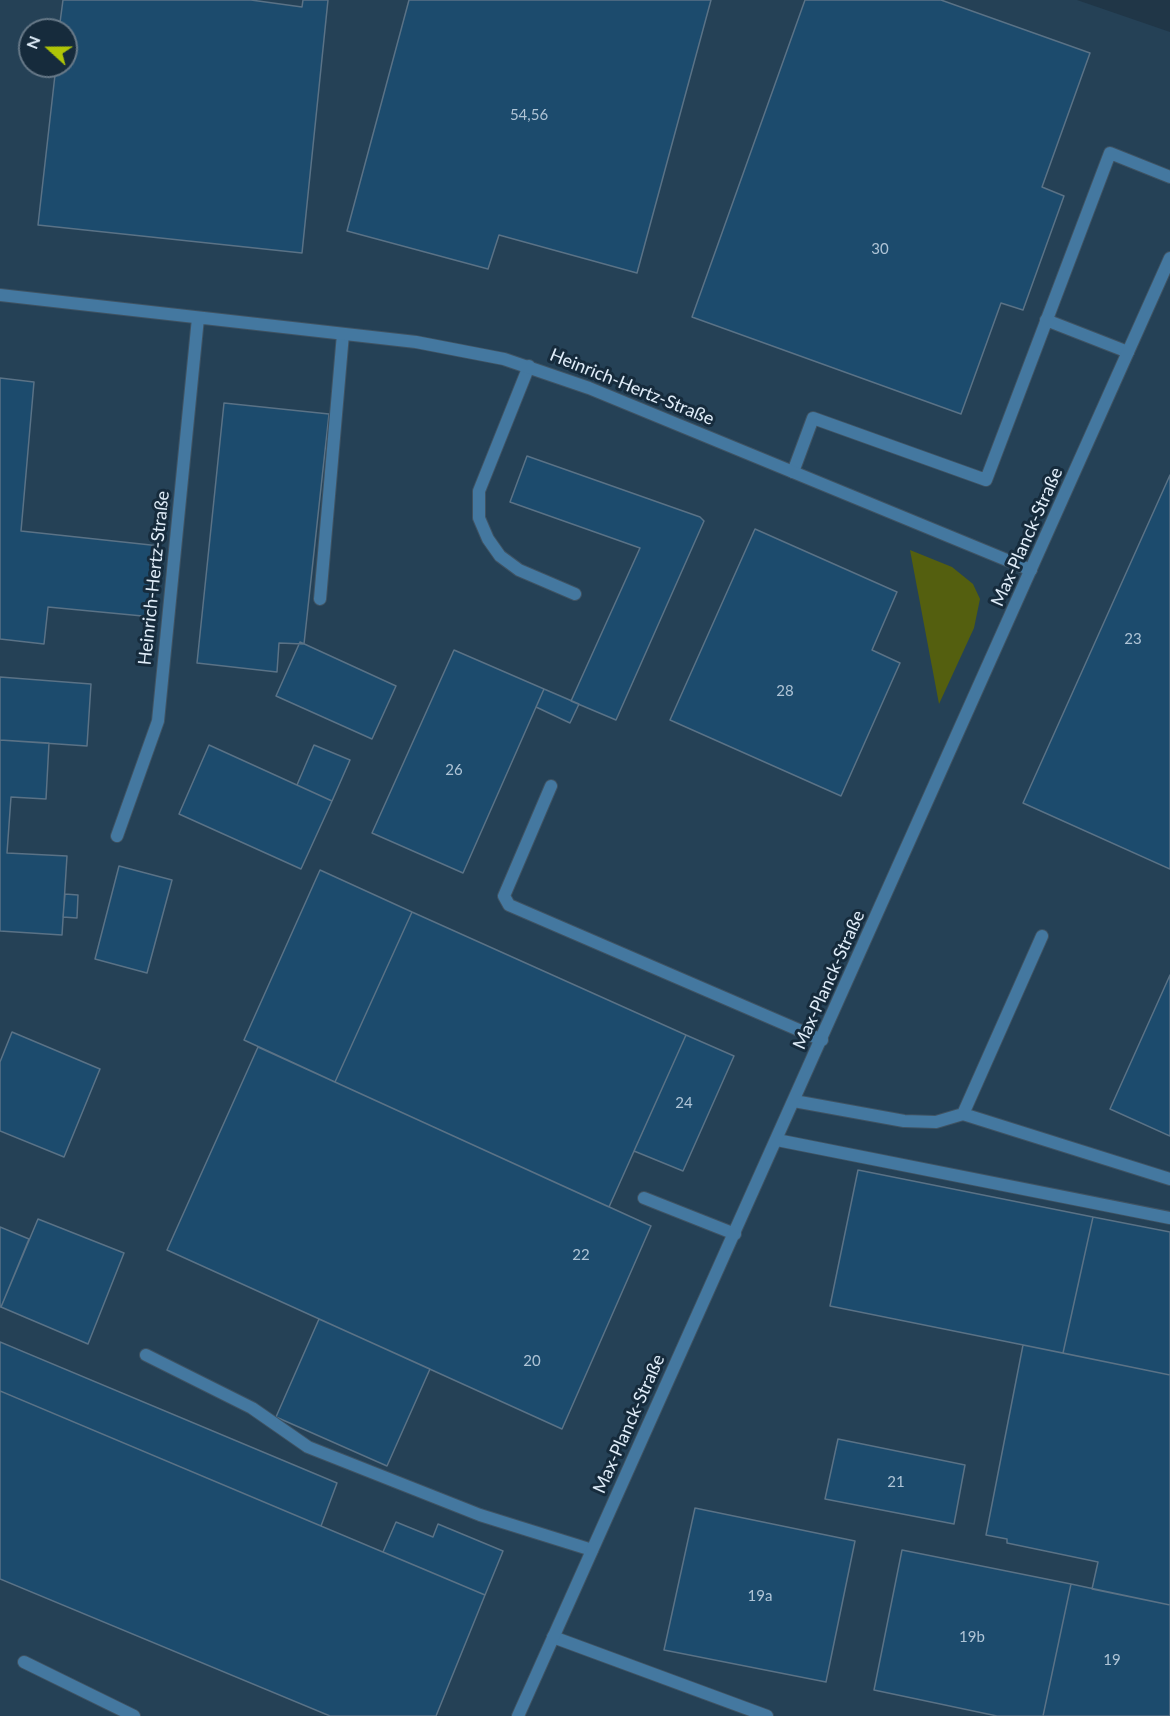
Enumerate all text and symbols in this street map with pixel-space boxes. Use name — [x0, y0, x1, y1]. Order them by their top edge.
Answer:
north arrow — [18, 18, 78, 78]
text: N — [22, 33, 44, 51]
house number: 54,56 — [510, 106, 548, 124]
house number: 30 — [871, 240, 889, 258]
street label: Heinrich-Hertz-Straße — [547, 344, 717, 430]
street label: Max-Planck-Straße — [987, 464, 1067, 610]
street label: Heinrich-Hertz-Straße — [134, 490, 174, 666]
house number: 23 — [1124, 630, 1142, 648]
house number: 28 — [776, 682, 794, 700]
house number: 26 — [445, 761, 463, 779]
street label: Max-Planck-Straße — [789, 907, 869, 1053]
house number: 24 — [675, 1094, 693, 1112]
house number: 22 — [572, 1246, 590, 1264]
street label: Max-Planck-Straße — [589, 1351, 669, 1497]
house number: 20 — [523, 1352, 541, 1370]
house number: 21 — [887, 1473, 905, 1491]
house number: 19a — [748, 1587, 772, 1605]
house number: 19b — [959, 1628, 985, 1646]
house number: 19 — [1103, 1651, 1121, 1669]

